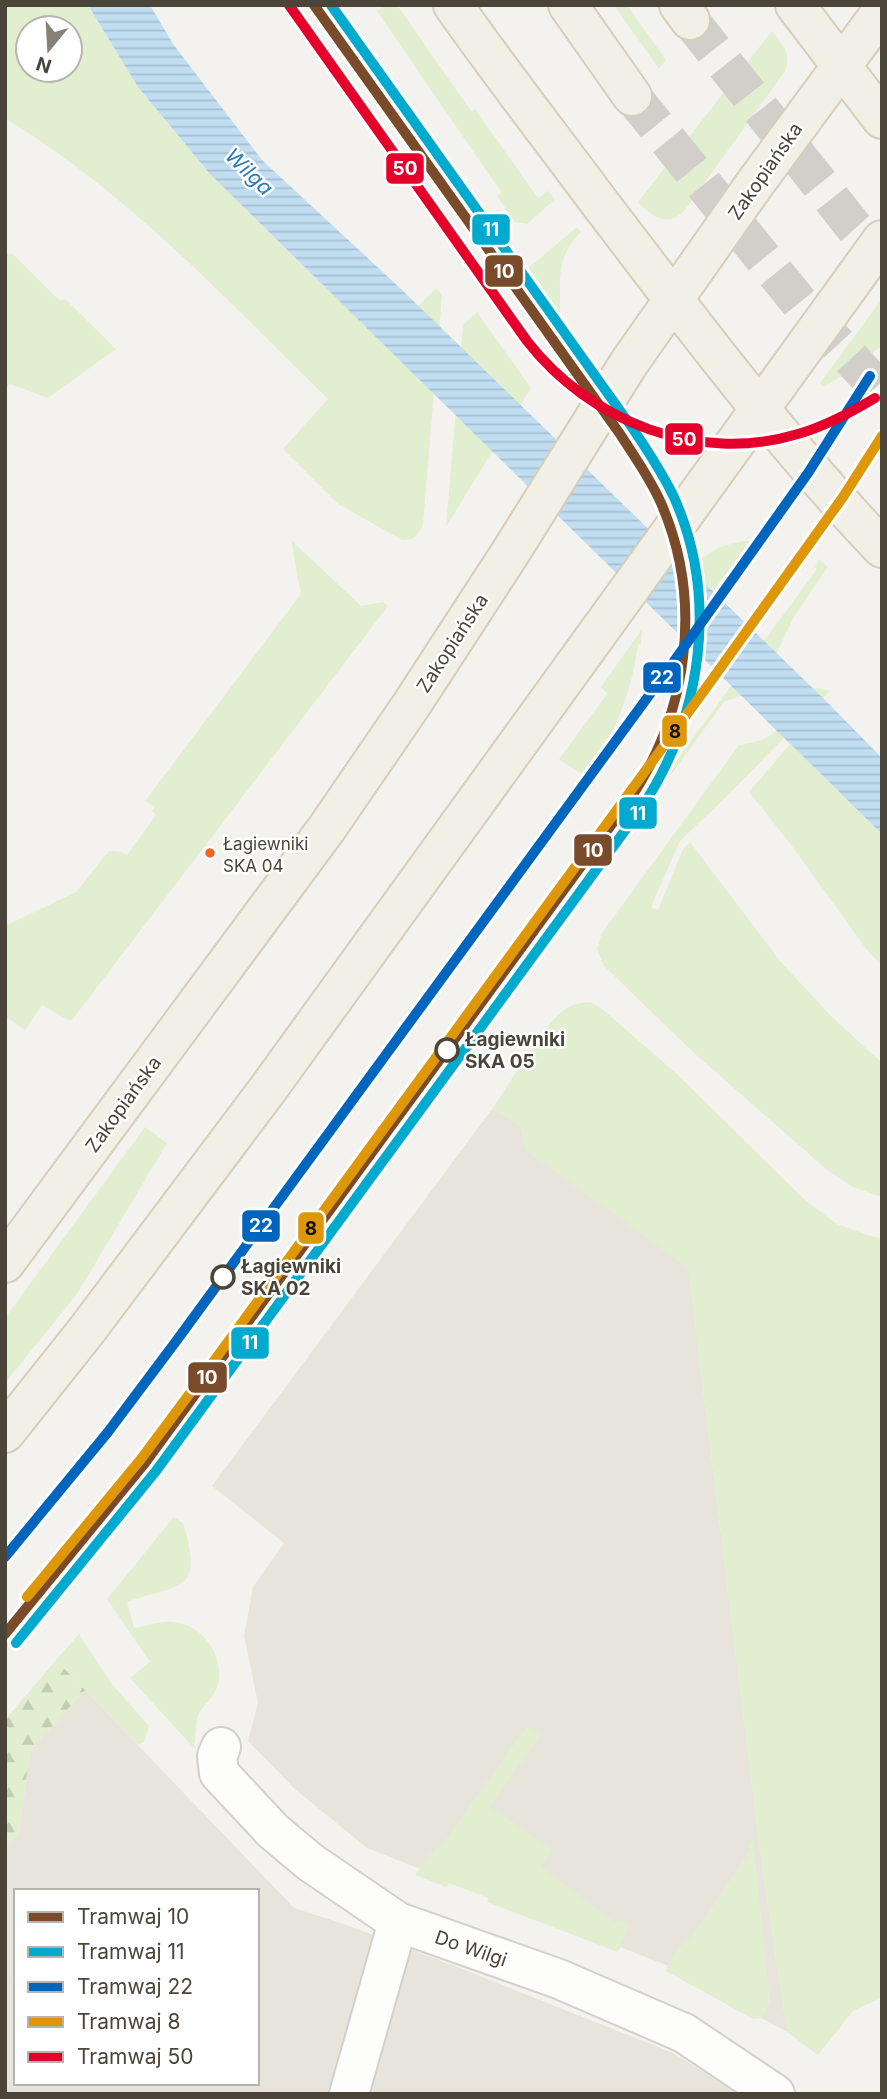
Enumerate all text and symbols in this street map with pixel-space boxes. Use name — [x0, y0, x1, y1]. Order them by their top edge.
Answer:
north arrow — [14, 14, 84, 84]
text: N — [33, 52, 54, 78]
street label: Zakopiańska — [724, 118, 807, 224]
water label: Wilga — [220, 143, 278, 200]
line badge: 50 — [385, 152, 425, 185]
text: 50 — [393, 157, 417, 180]
line badge: 11 — [471, 213, 511, 246]
text: 11 — [483, 218, 499, 241]
line badge: 10 — [484, 254, 524, 288]
text: 10 — [493, 260, 515, 283]
line badge: 50 — [664, 422, 704, 456]
text: 50 — [672, 428, 696, 451]
street label: Zakopiańska — [412, 590, 493, 697]
line badge: 22 — [642, 661, 682, 694]
text: 22 — [650, 666, 674, 689]
line badge: 8 — [661, 714, 688, 748]
text: 8 — [669, 720, 681, 743]
line badge: 11 — [618, 796, 658, 830]
text: 11 — [630, 802, 646, 825]
line badge: 10 — [573, 833, 613, 867]
place label: Łagiewniki SKA 04 — [223, 834, 308, 876]
text: 10 — [582, 839, 604, 862]
marker: Łagiewniki SKA 04 — [203, 846, 217, 860]
place label: Łagiewniki SKA 05 — [465, 1028, 565, 1073]
marker: Łagiewniki SKA 05 — [435, 1038, 459, 1062]
street label: Zakopiańska — [81, 1052, 166, 1157]
line badge: 22 — [241, 1209, 281, 1243]
line badge: 8 — [297, 1211, 325, 1245]
text: 22 — [249, 1214, 273, 1237]
text: 8 — [305, 1217, 317, 1240]
place label: Łagiewniki SKA 02 — [241, 1255, 341, 1300]
marker: Łagiewniki SKA 02 — [211, 1265, 235, 1289]
line badge: 11 — [230, 1326, 270, 1360]
text: 11 — [242, 1331, 258, 1354]
line badge: 10 — [187, 1361, 228, 1394]
text: 10 — [196, 1366, 218, 1389]
legend — [14, 1889, 259, 2085]
text: Tramwaj 10 — [77, 1904, 189, 1929]
street label: Do Wilgi — [432, 1925, 510, 1971]
text: Tramwaj 11 — [77, 1939, 185, 1964]
text: Tramwaj 22 — [77, 1974, 193, 1999]
text: Tramwaj 8 — [77, 2009, 180, 2034]
text: Tramwaj 50 — [77, 2044, 193, 2069]

